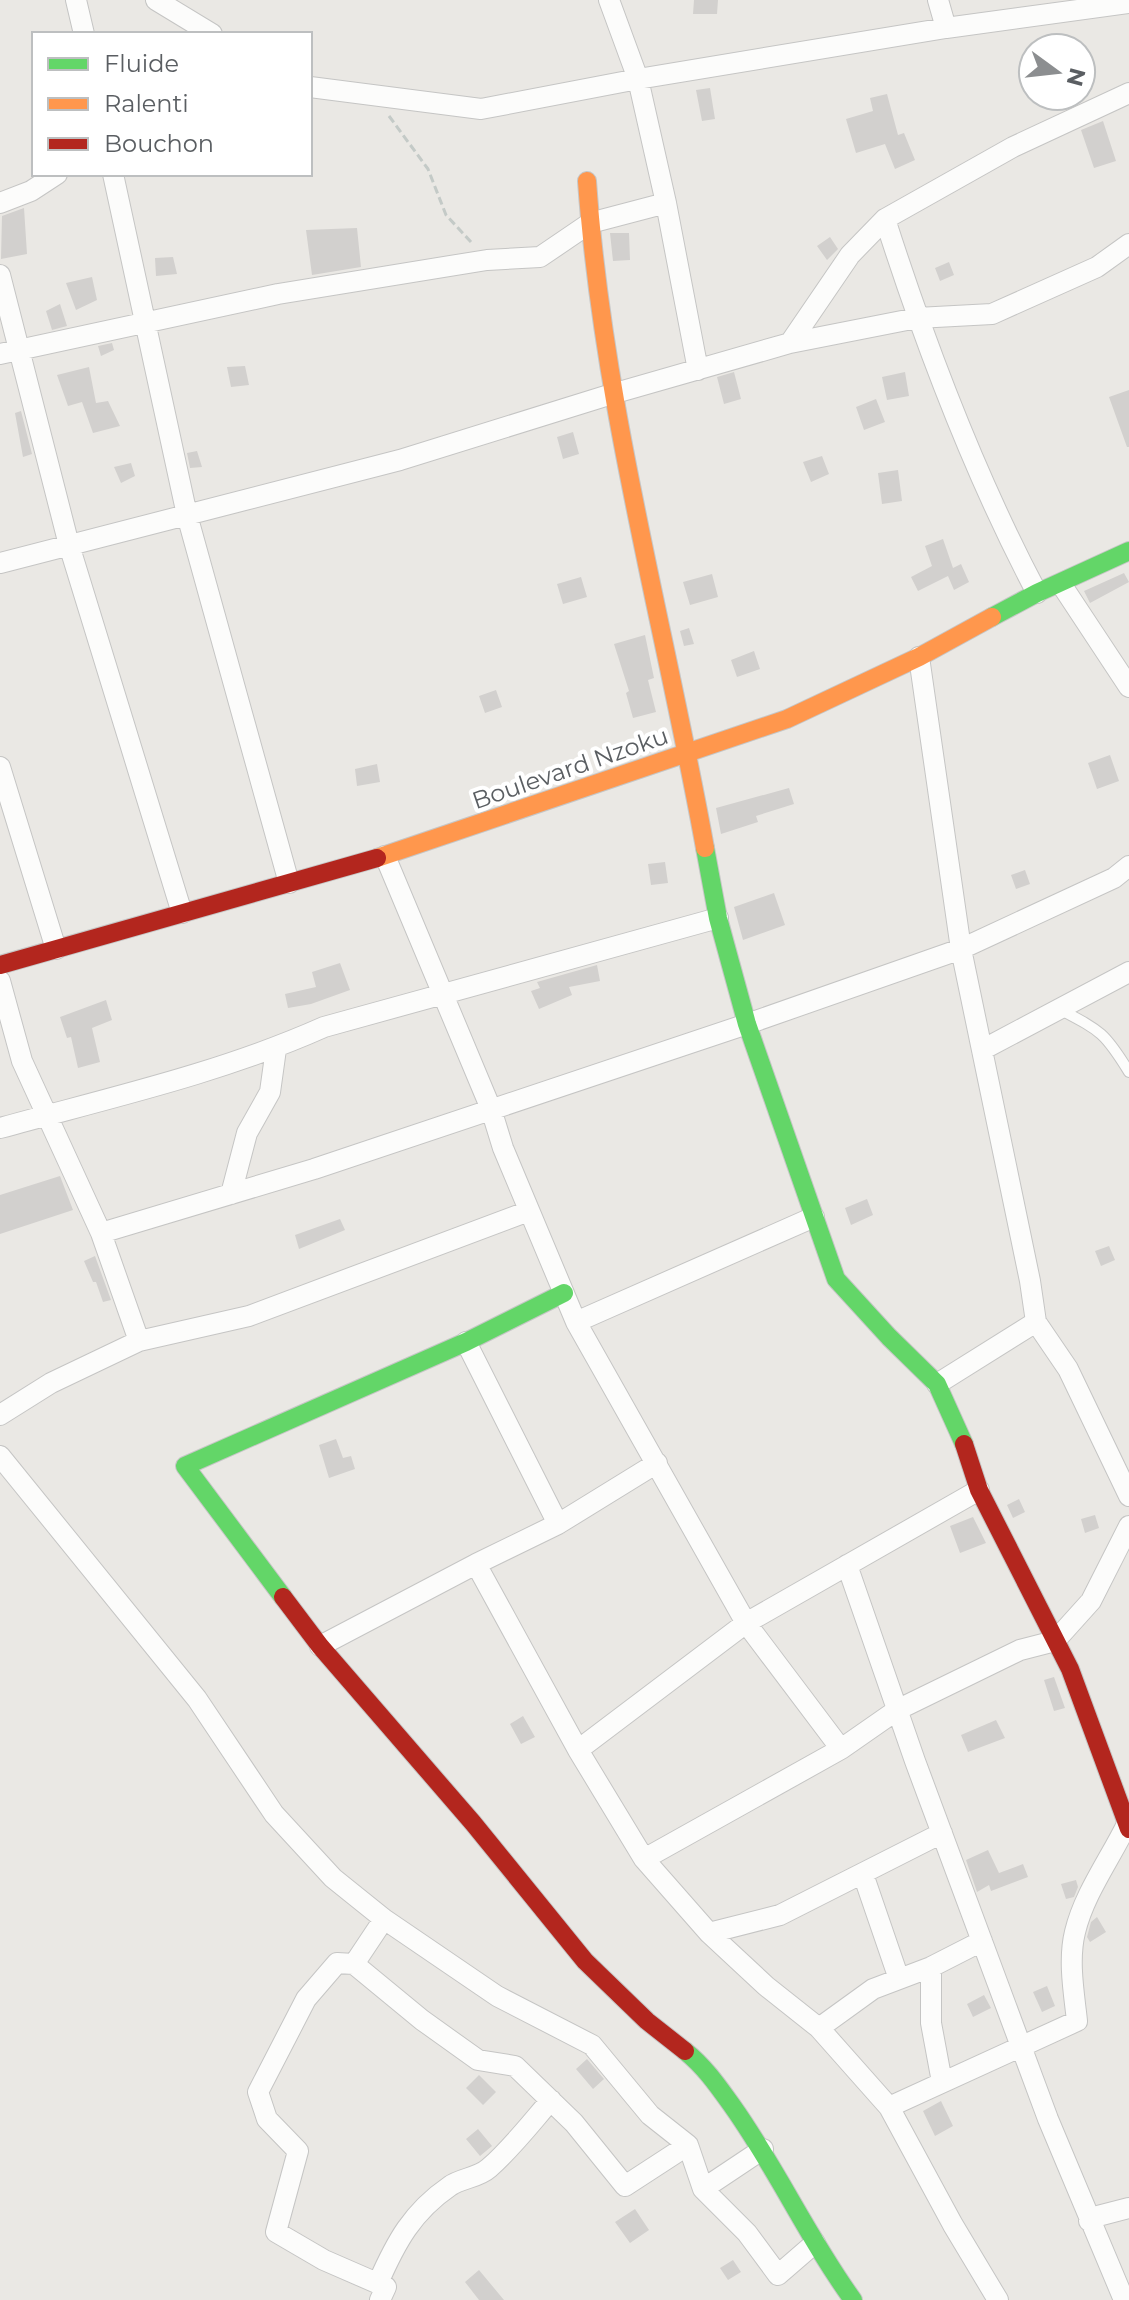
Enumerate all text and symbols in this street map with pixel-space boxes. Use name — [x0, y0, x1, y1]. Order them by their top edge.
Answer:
legend — [32, 32, 312, 176]
north arrow — [1017, 32, 1097, 112]
text: Fluide — [104, 49, 179, 78]
text: N — [1060, 65, 1091, 89]
text: Ralenti — [104, 89, 189, 118]
text: Bouchon — [104, 129, 214, 158]
street label: Boulevard Nzoku — [468, 721, 672, 815]

